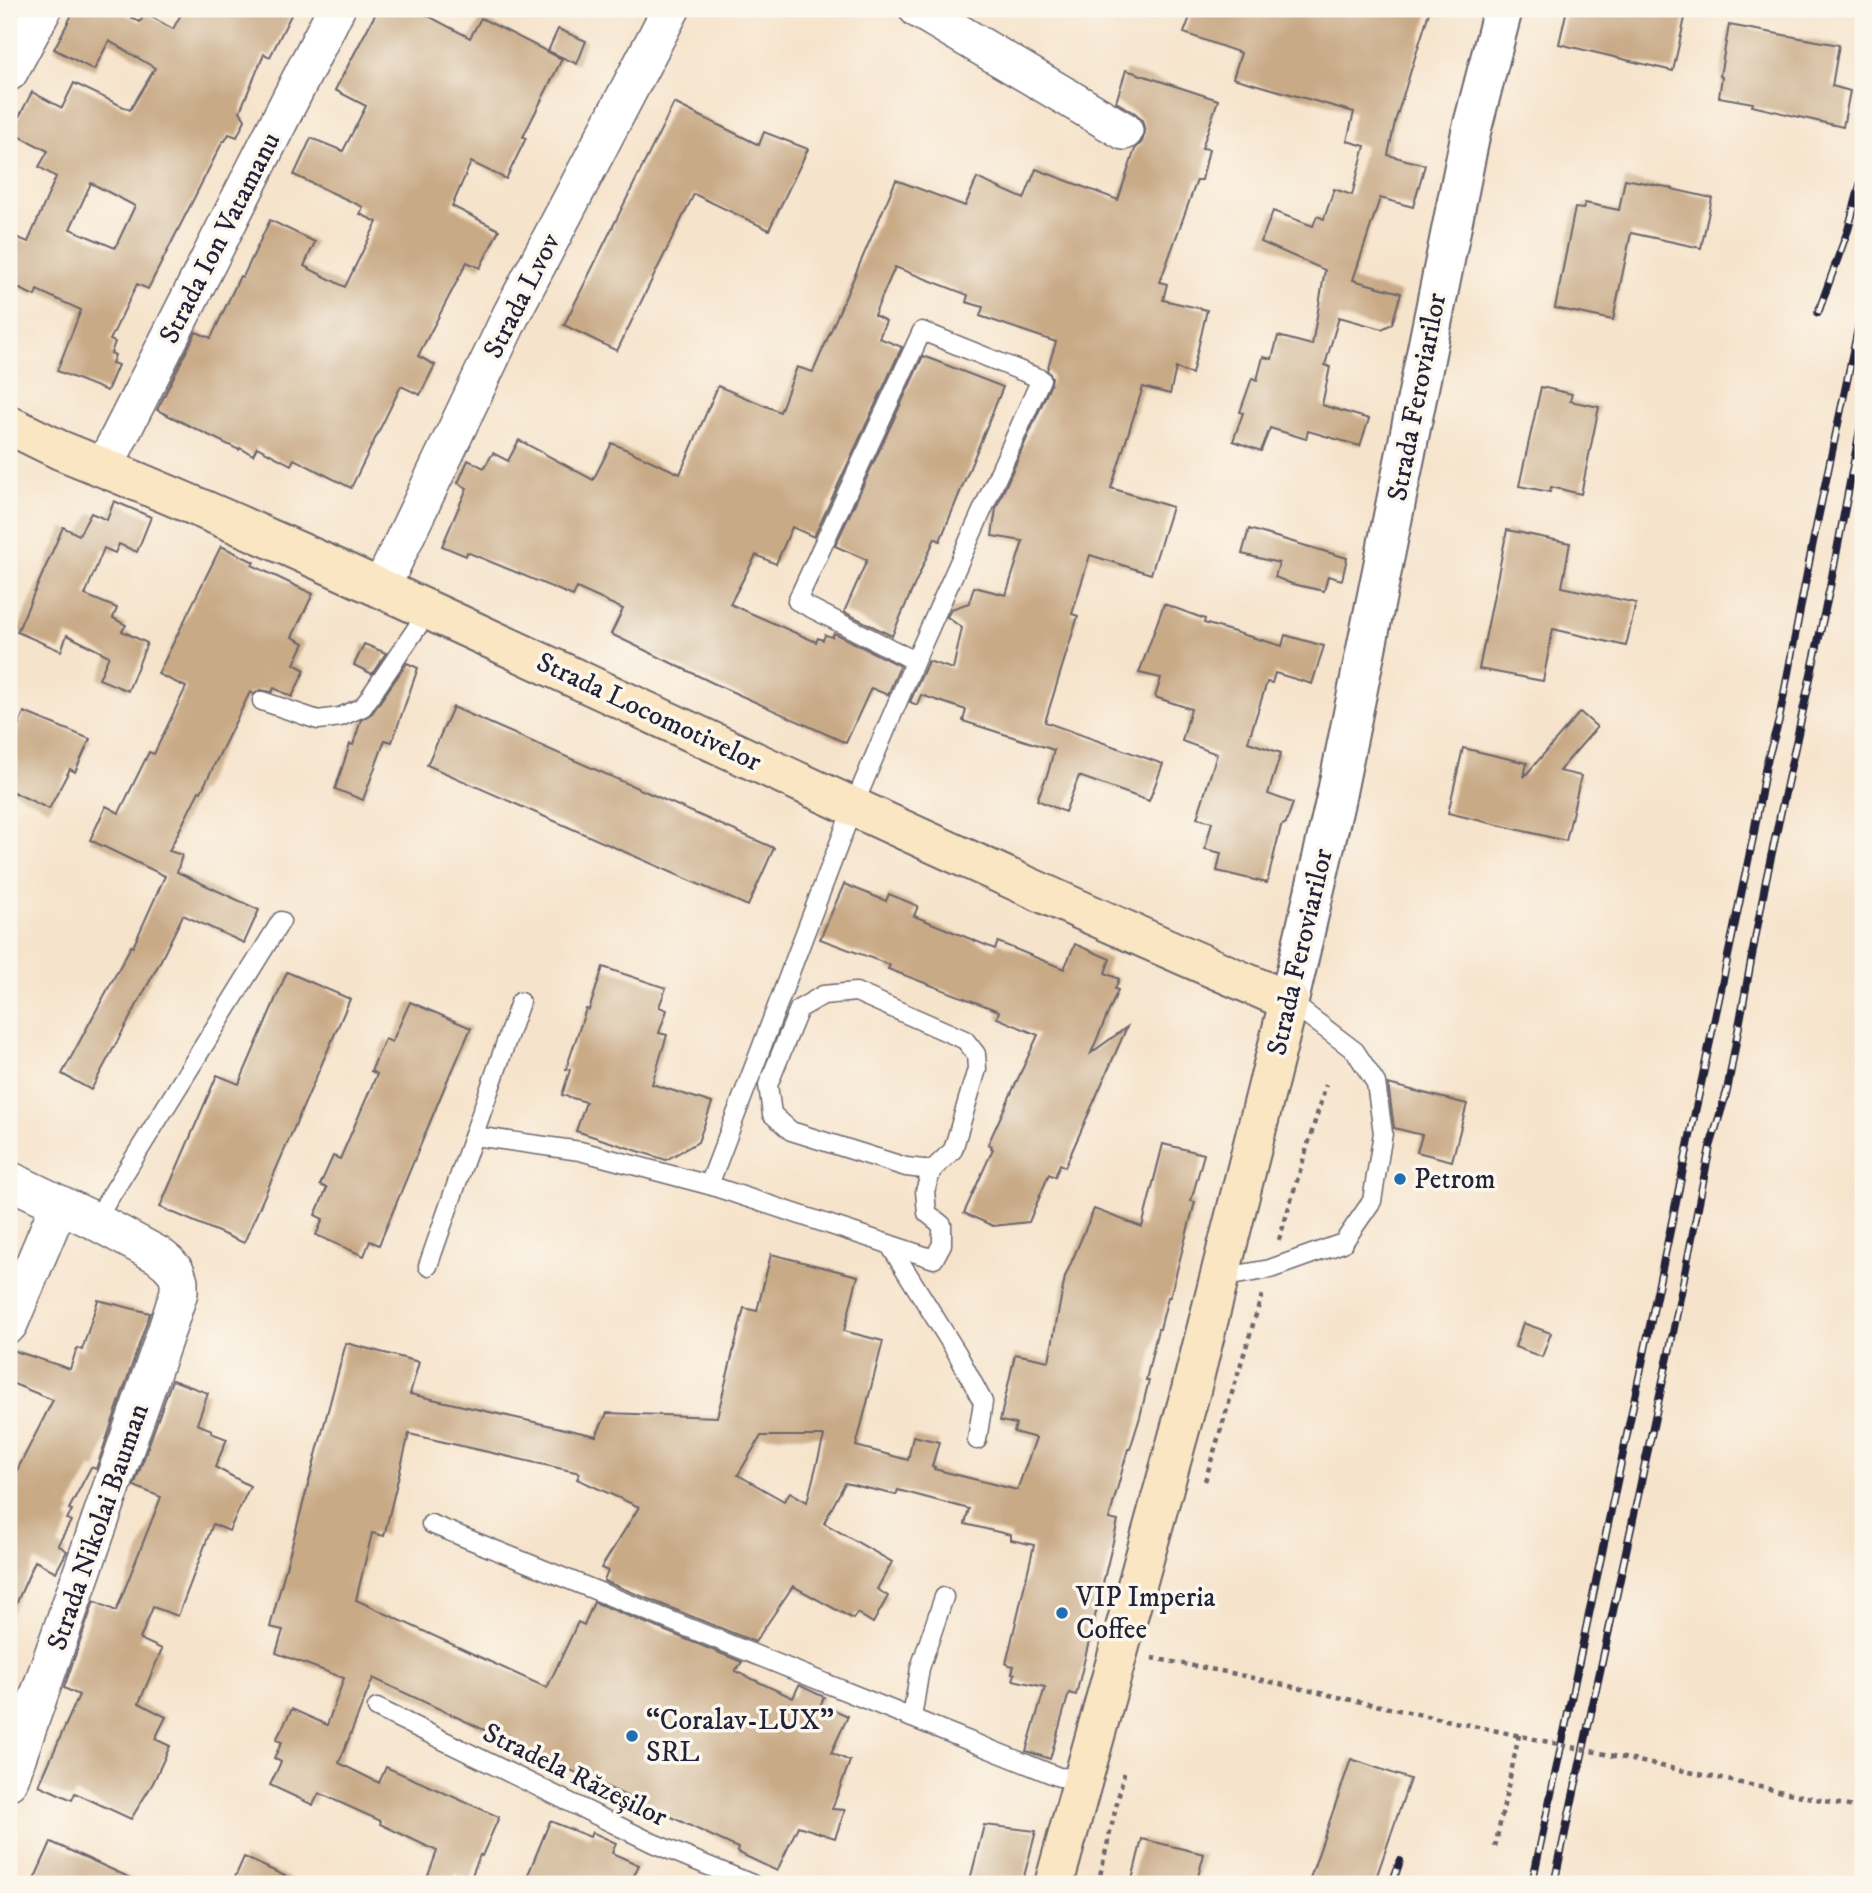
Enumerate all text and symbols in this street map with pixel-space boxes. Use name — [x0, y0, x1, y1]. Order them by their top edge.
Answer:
street label: Strada Ion Vatamanu — [152, 126, 288, 350]
street label: Strada Lvov — [476, 227, 569, 364]
street label: Strada Feroviarilor — [1380, 289, 1454, 504]
street label: Strada Locomotivelor — [531, 645, 768, 780]
street label: Strada Feroviarilor — [1259, 845, 1341, 1059]
place label: Petrom — [1414, 1162, 1496, 1197]
marker: Petrom — [1392, 1171, 1408, 1187]
street label: Strada Nikolai Bauman — [39, 1399, 157, 1655]
place label: VIP Imperia Coffee — [1075, 1580, 1215, 1647]
marker: VIP Imperia Coffee — [1054, 1605, 1070, 1621]
place label: “Coralav-LUX” SRL — [646, 1703, 834, 1770]
street label: Stradela Răzeșilor — [477, 1715, 673, 1835]
marker: “Coralav-LUX” SRL — [624, 1728, 640, 1744]

